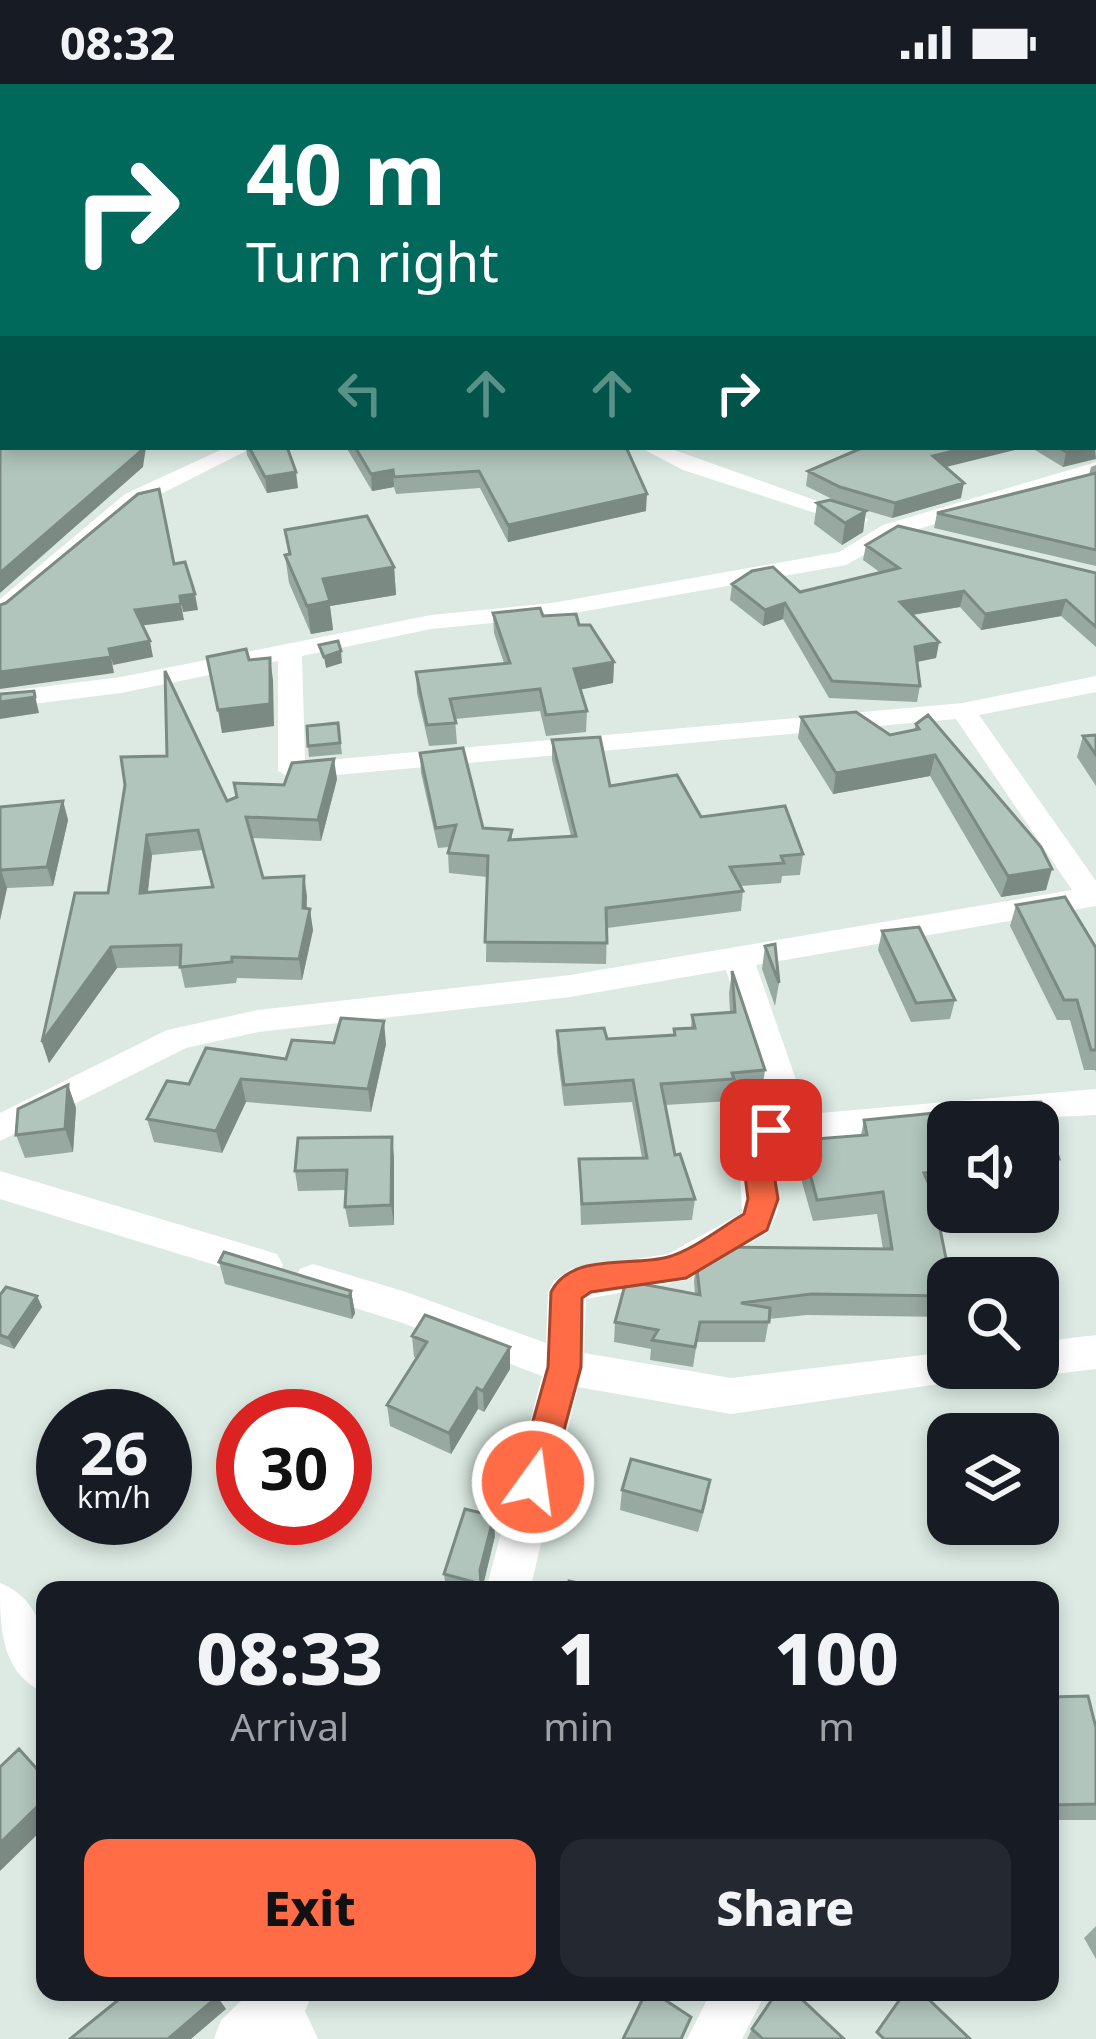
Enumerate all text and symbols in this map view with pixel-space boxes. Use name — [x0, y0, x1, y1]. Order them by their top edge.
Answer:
text: 08:32 — [60, 12, 176, 73]
text: 40 m — [246, 115, 446, 230]
icon: right — [48, 132, 204, 288]
text: Turn right — [246, 224, 499, 298]
icon: left — [327, 360, 393, 426]
icon: ahead — [453, 360, 519, 426]
icon: ahead — [579, 360, 645, 426]
icon: right — [705, 360, 771, 426]
pin — [720, 1079, 822, 1181]
icon: arrive — [738, 1097, 804, 1163]
map controls — [927, 1101, 1059, 1545]
button: sound — [927, 1101, 1059, 1233]
button: search — [927, 1257, 1059, 1389]
speed limit sign: 30 — [216, 1389, 372, 1545]
text: 26 — [80, 1411, 148, 1493]
button: layers — [927, 1413, 1059, 1545]
position arrow — [470, 1419, 596, 1545]
text: km/h — [77, 1476, 151, 1517]
text: 08:33 — [196, 1608, 383, 1706]
text: 1 — [558, 1608, 599, 1706]
text: 100 — [774, 1608, 899, 1706]
text: Arrival — [230, 1699, 349, 1752]
text: min — [543, 1699, 614, 1752]
text: m — [818, 1699, 855, 1752]
button: Exit — [84, 1839, 536, 1977]
button: Share — [560, 1839, 1011, 1977]

